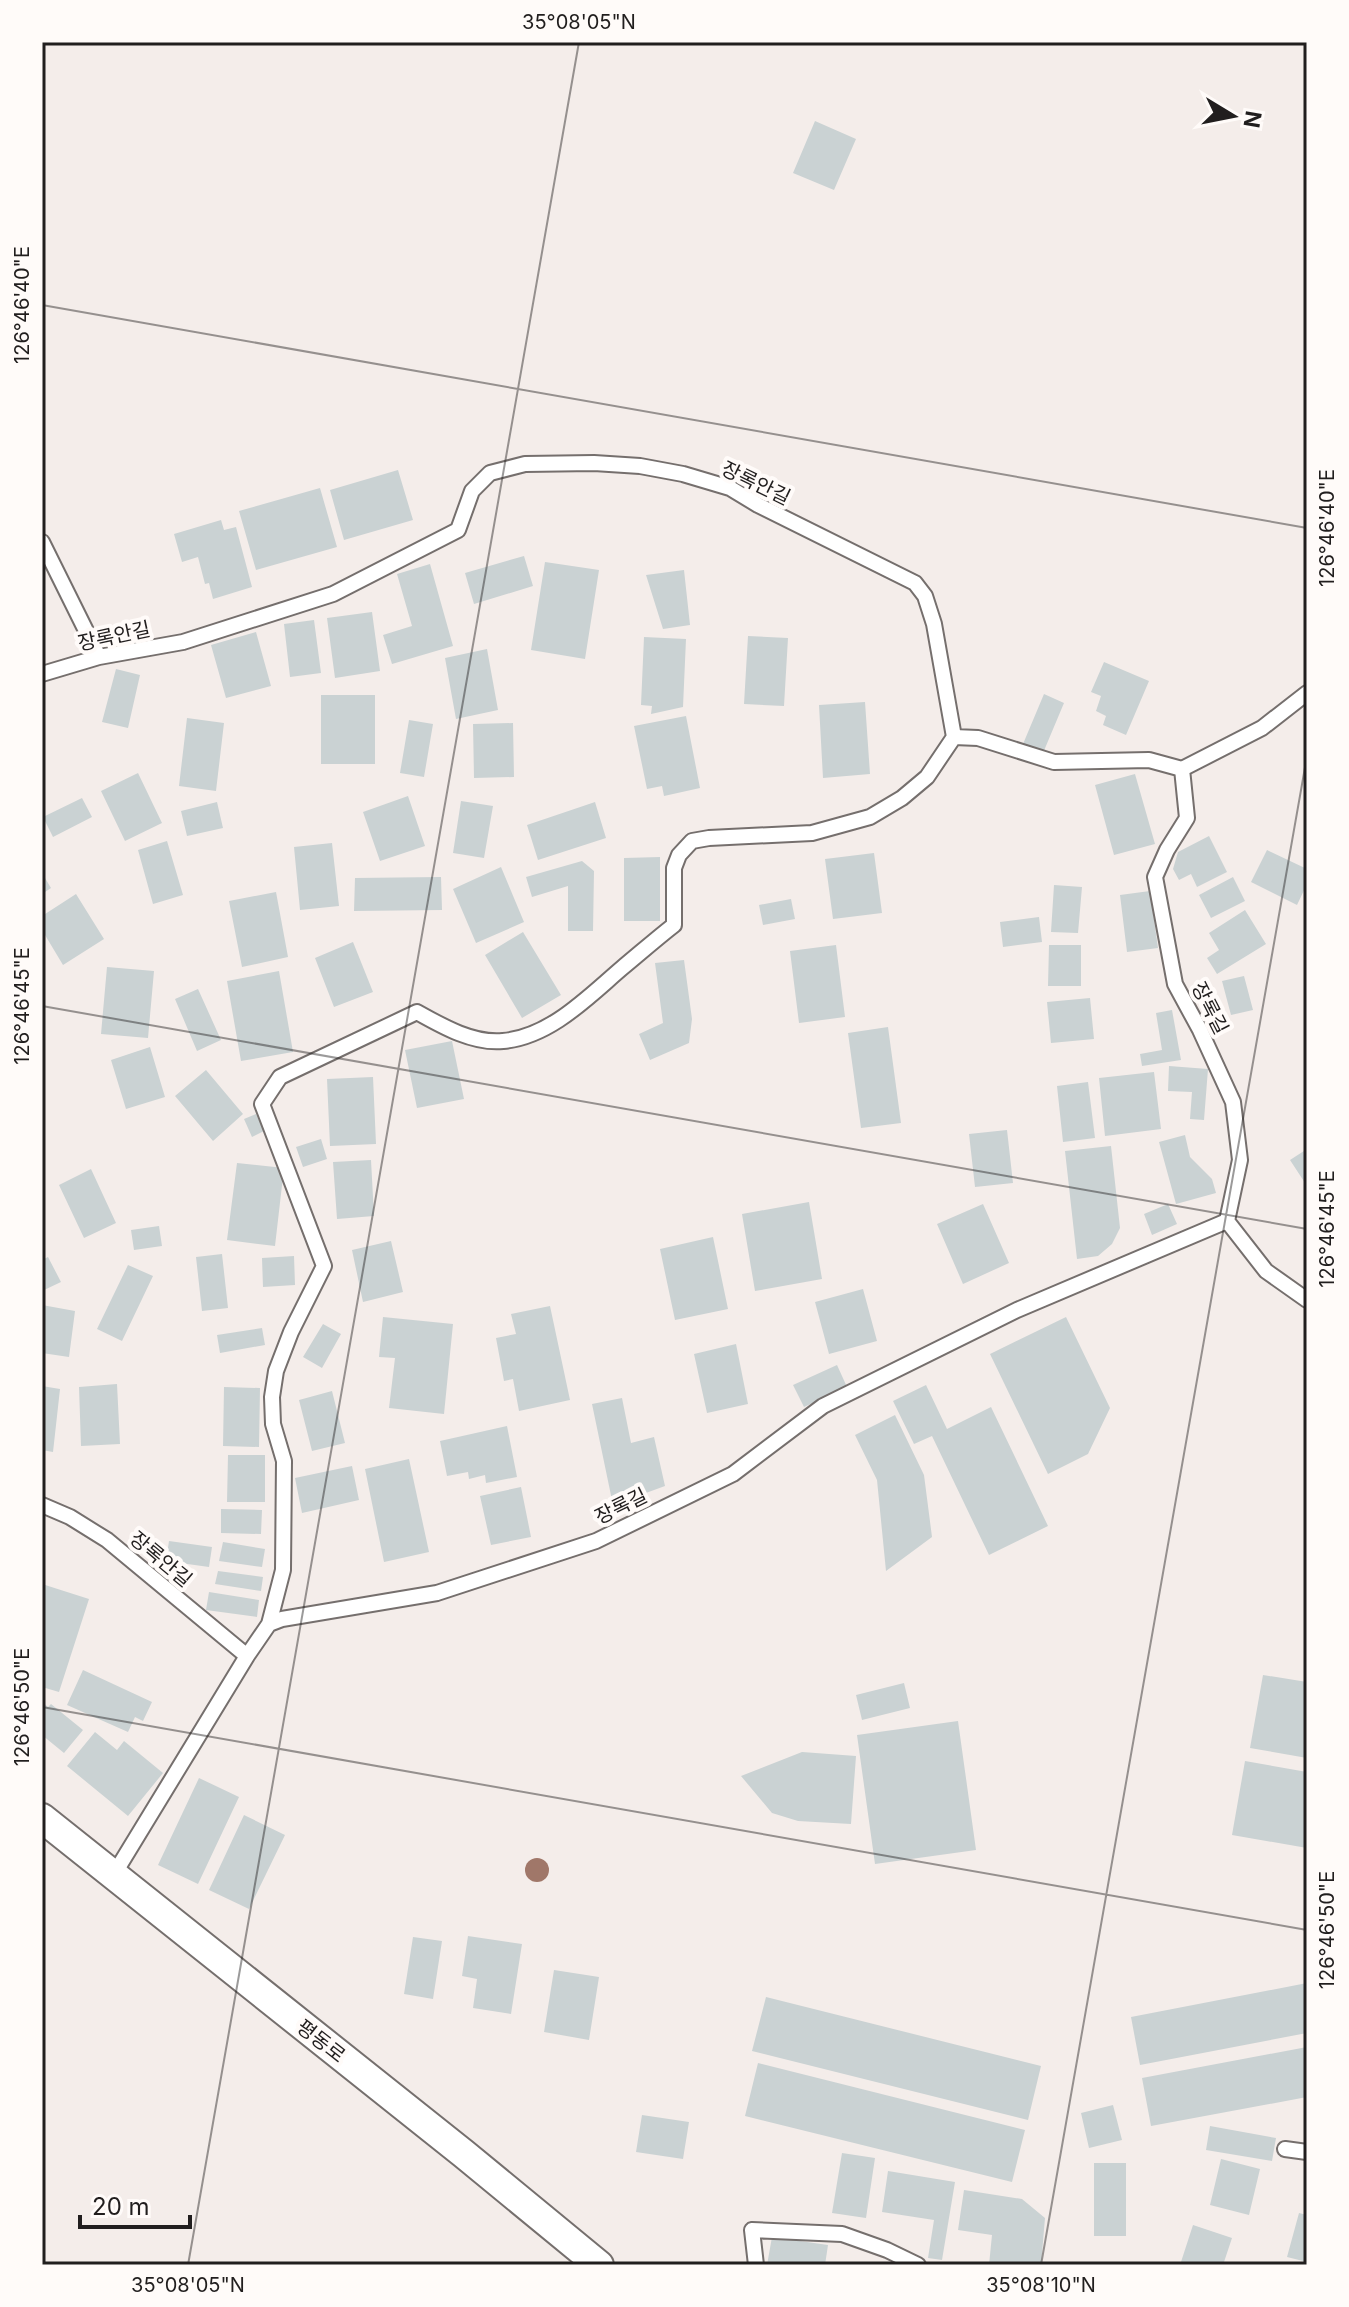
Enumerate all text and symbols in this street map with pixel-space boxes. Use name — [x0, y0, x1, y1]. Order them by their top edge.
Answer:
text: 35°08'05"N — [522, 10, 636, 34]
north arrow — [1193, 76, 1273, 156]
text: N — [1238, 109, 1267, 130]
text: 126°46'40"E — [10, 246, 34, 364]
street label: 장록안길 — [718, 456, 794, 510]
text: 126°46'40"E — [1315, 469, 1339, 587]
street label: 장록안길 — [76, 617, 152, 655]
text: 126°46'45"E — [10, 947, 34, 1065]
street label: 장록길 — [1187, 978, 1233, 1038]
text: 126°46'45"E — [1315, 1170, 1339, 1288]
street label: 장록길 — [591, 1483, 651, 1529]
street label: 장록안길 — [125, 1526, 197, 1592]
text: 126°46'50"E — [10, 1648, 34, 1766]
text: 126°46'50"E — [1315, 1871, 1339, 1989]
street label: 평동로 — [292, 2015, 350, 2067]
scale bar — [80, 2179, 190, 2229]
text: 20 m — [92, 2192, 150, 2221]
text: 35°08'05"N — [131, 2273, 245, 2297]
text: 35°08'10"N — [986, 2273, 1096, 2297]

